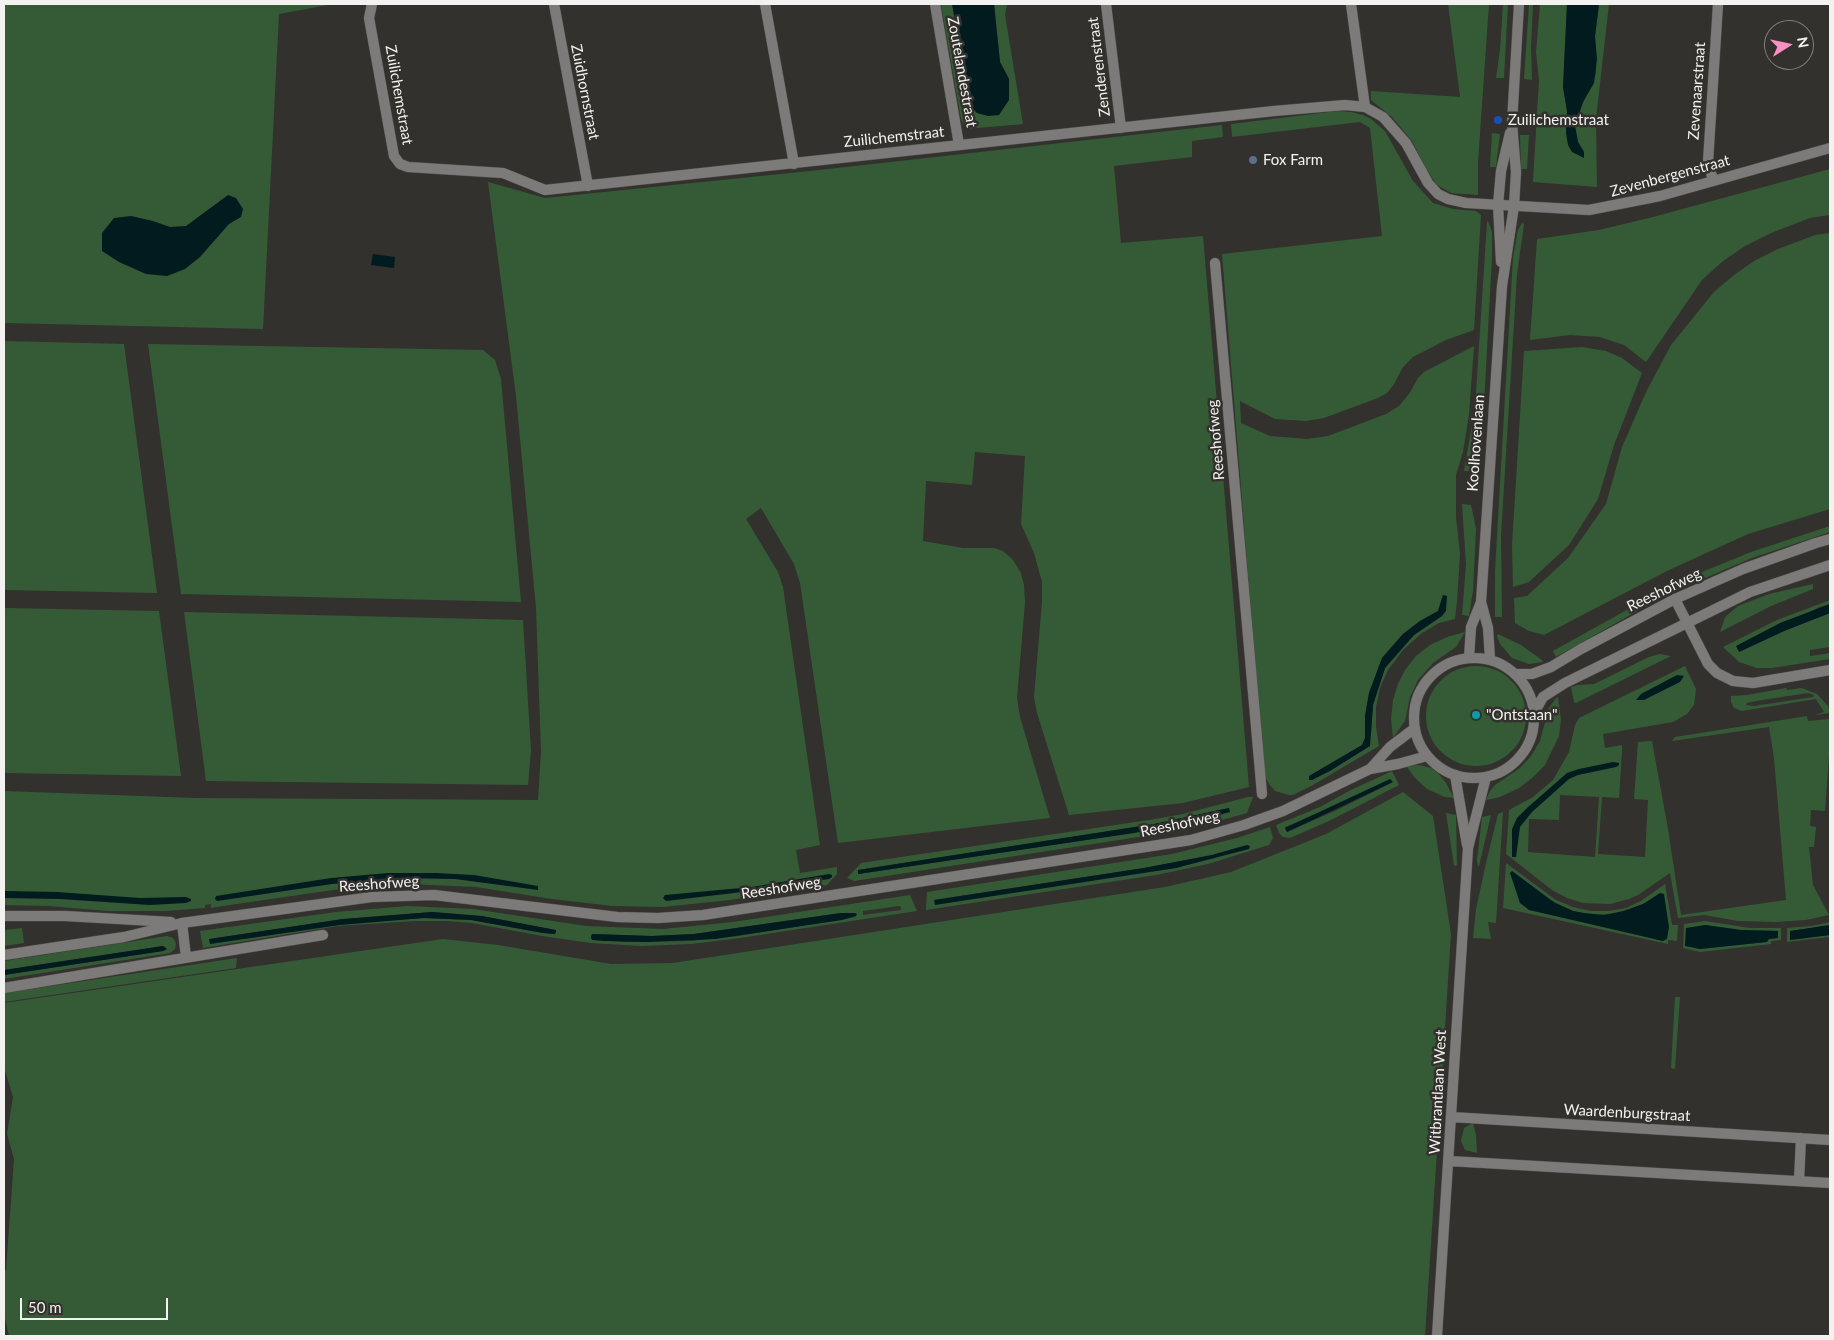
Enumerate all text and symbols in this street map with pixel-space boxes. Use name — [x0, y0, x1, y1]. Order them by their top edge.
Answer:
street label: Zoutelandestraat — [943, 15, 981, 129]
street label: Zenderenstraat — [1084, 16, 1114, 118]
north arrow — [1764, 20, 1814, 70]
text: N — [1794, 36, 1813, 49]
street label: Zevenaarstraat — [1685, 42, 1709, 140]
street label: Zuidhornstraat — [567, 43, 603, 141]
street label: Zuilichemstraat — [381, 44, 417, 146]
place label: Zuilichemstraat — [1508, 111, 1609, 129]
marker: Zuilichemstraat — [1492, 114, 1504, 126]
street label: Zuilichemstraat — [843, 123, 945, 151]
place label: Fox Farm — [1263, 151, 1323, 169]
street label: Zevenbergenstraat — [1608, 151, 1732, 201]
marker: Fox Farm — [1247, 154, 1259, 166]
street label: Koolhovenlaan — [1464, 394, 1488, 492]
street label: Reeshofweg — [1204, 399, 1228, 481]
street label: Reeshofweg — [1624, 564, 1704, 616]
place label: "Ontstaan" — [1486, 706, 1558, 724]
marker: "Ontstaan" — [1470, 709, 1482, 721]
street label: Reeshofweg — [1139, 807, 1221, 841]
street label: Reeshofweg — [338, 872, 420, 896]
street label: Reeshofweg — [740, 873, 822, 903]
street label: Witbrantlaan West — [1426, 1029, 1450, 1155]
street label: Waardenburgstraat — [1563, 1101, 1691, 1125]
scale bar — [22, 1288, 170, 1320]
text: 50 m — [28, 1298, 62, 1316]

